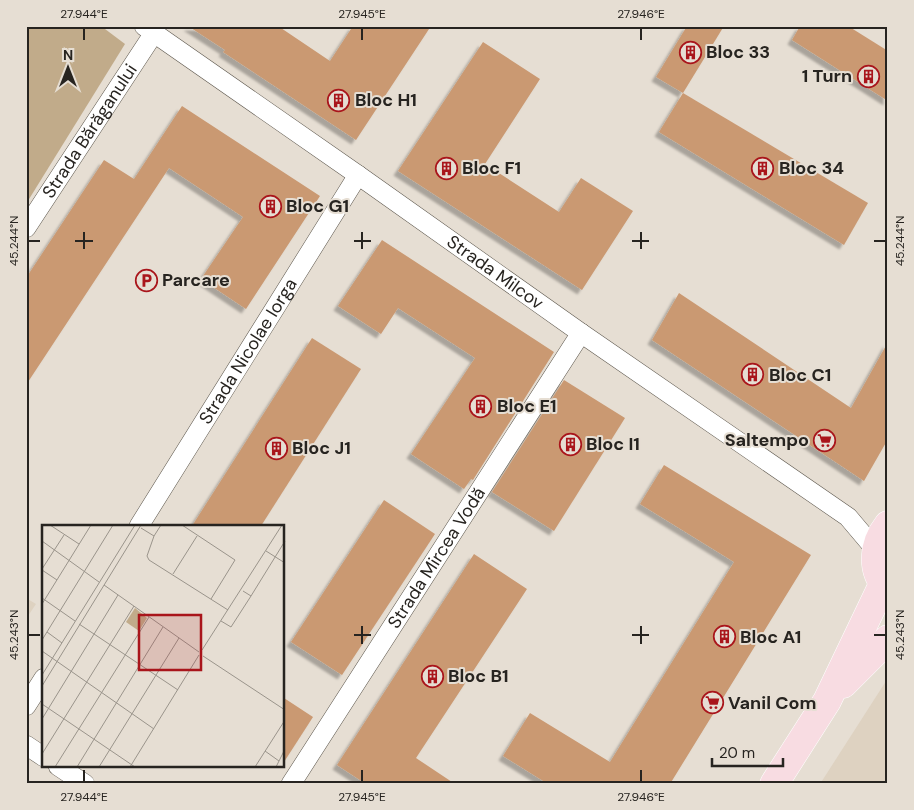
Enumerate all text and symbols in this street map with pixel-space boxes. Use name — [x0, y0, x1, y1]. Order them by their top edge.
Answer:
text: 27.944°E — [60, 6, 108, 22]
text: 27.945°E — [338, 6, 386, 22]
text: 27.946°E — [617, 6, 665, 22]
building icon: Bloc 33 — [678, 40, 702, 64]
place label: Bloc 33 — [706, 40, 770, 64]
north arrow — [42, 42, 92, 92]
text: N — [63, 46, 73, 64]
street label: Strada Bărăganului — [37, 59, 143, 203]
place label: 1 Turn — [802, 64, 852, 88]
building icon: 1 Turn — [856, 64, 880, 88]
building icon: Bloc H1 — [327, 88, 351, 112]
place label: Bloc H1 — [355, 88, 417, 112]
building icon: Bloc F1 — [434, 156, 458, 180]
place label: Bloc F1 — [462, 156, 521, 180]
building icon: Bloc 34 — [751, 156, 775, 180]
place label: Bloc 34 — [779, 156, 844, 180]
building icon: Bloc G1 — [258, 194, 282, 218]
place label: Bloc G1 — [286, 194, 349, 218]
text: 45.244°N — [6, 216, 22, 266]
text: 45.244°N — [892, 216, 908, 266]
street label: Strada Milcov — [442, 230, 549, 315]
parking icon: Parcare — [134, 268, 158, 292]
place label: Parcare — [162, 268, 230, 292]
street label: Strada Nicolae Iorga — [193, 274, 303, 429]
building icon: Bloc C1 — [741, 363, 765, 387]
place label: Bloc C1 — [769, 363, 831, 387]
building icon: Bloc E1 — [469, 394, 493, 418]
place label: Bloc E1 — [497, 394, 556, 418]
place label: Saltempo — [725, 428, 809, 452]
supermarket icon: Saltempo — [813, 428, 837, 452]
building icon: Bloc I1 — [558, 432, 582, 456]
place label: Bloc I1 — [586, 432, 640, 456]
building icon: Bloc J1 — [264, 436, 288, 460]
place label: Bloc J1 — [292, 436, 351, 460]
street label: Strada Mircea Vodă — [382, 483, 491, 633]
inset map — [42, 525, 285, 768]
text: 45.243°N — [6, 610, 22, 660]
text: 45.243°N — [892, 610, 908, 660]
building icon: Bloc A1 — [712, 625, 736, 649]
place label: Bloc A1 — [740, 625, 801, 649]
building icon: Bloc B1 — [420, 664, 444, 688]
place label: Bloc B1 — [448, 664, 508, 688]
supermarket icon: Vanil Com — [700, 691, 724, 715]
place label: Vanil Com — [728, 691, 816, 715]
scale bar — [712, 735, 783, 767]
text: 20 m — [719, 743, 755, 763]
text: 27.944°E — [60, 789, 108, 805]
text: 27.945°E — [338, 789, 386, 805]
text: 27.946°E — [617, 789, 665, 805]

